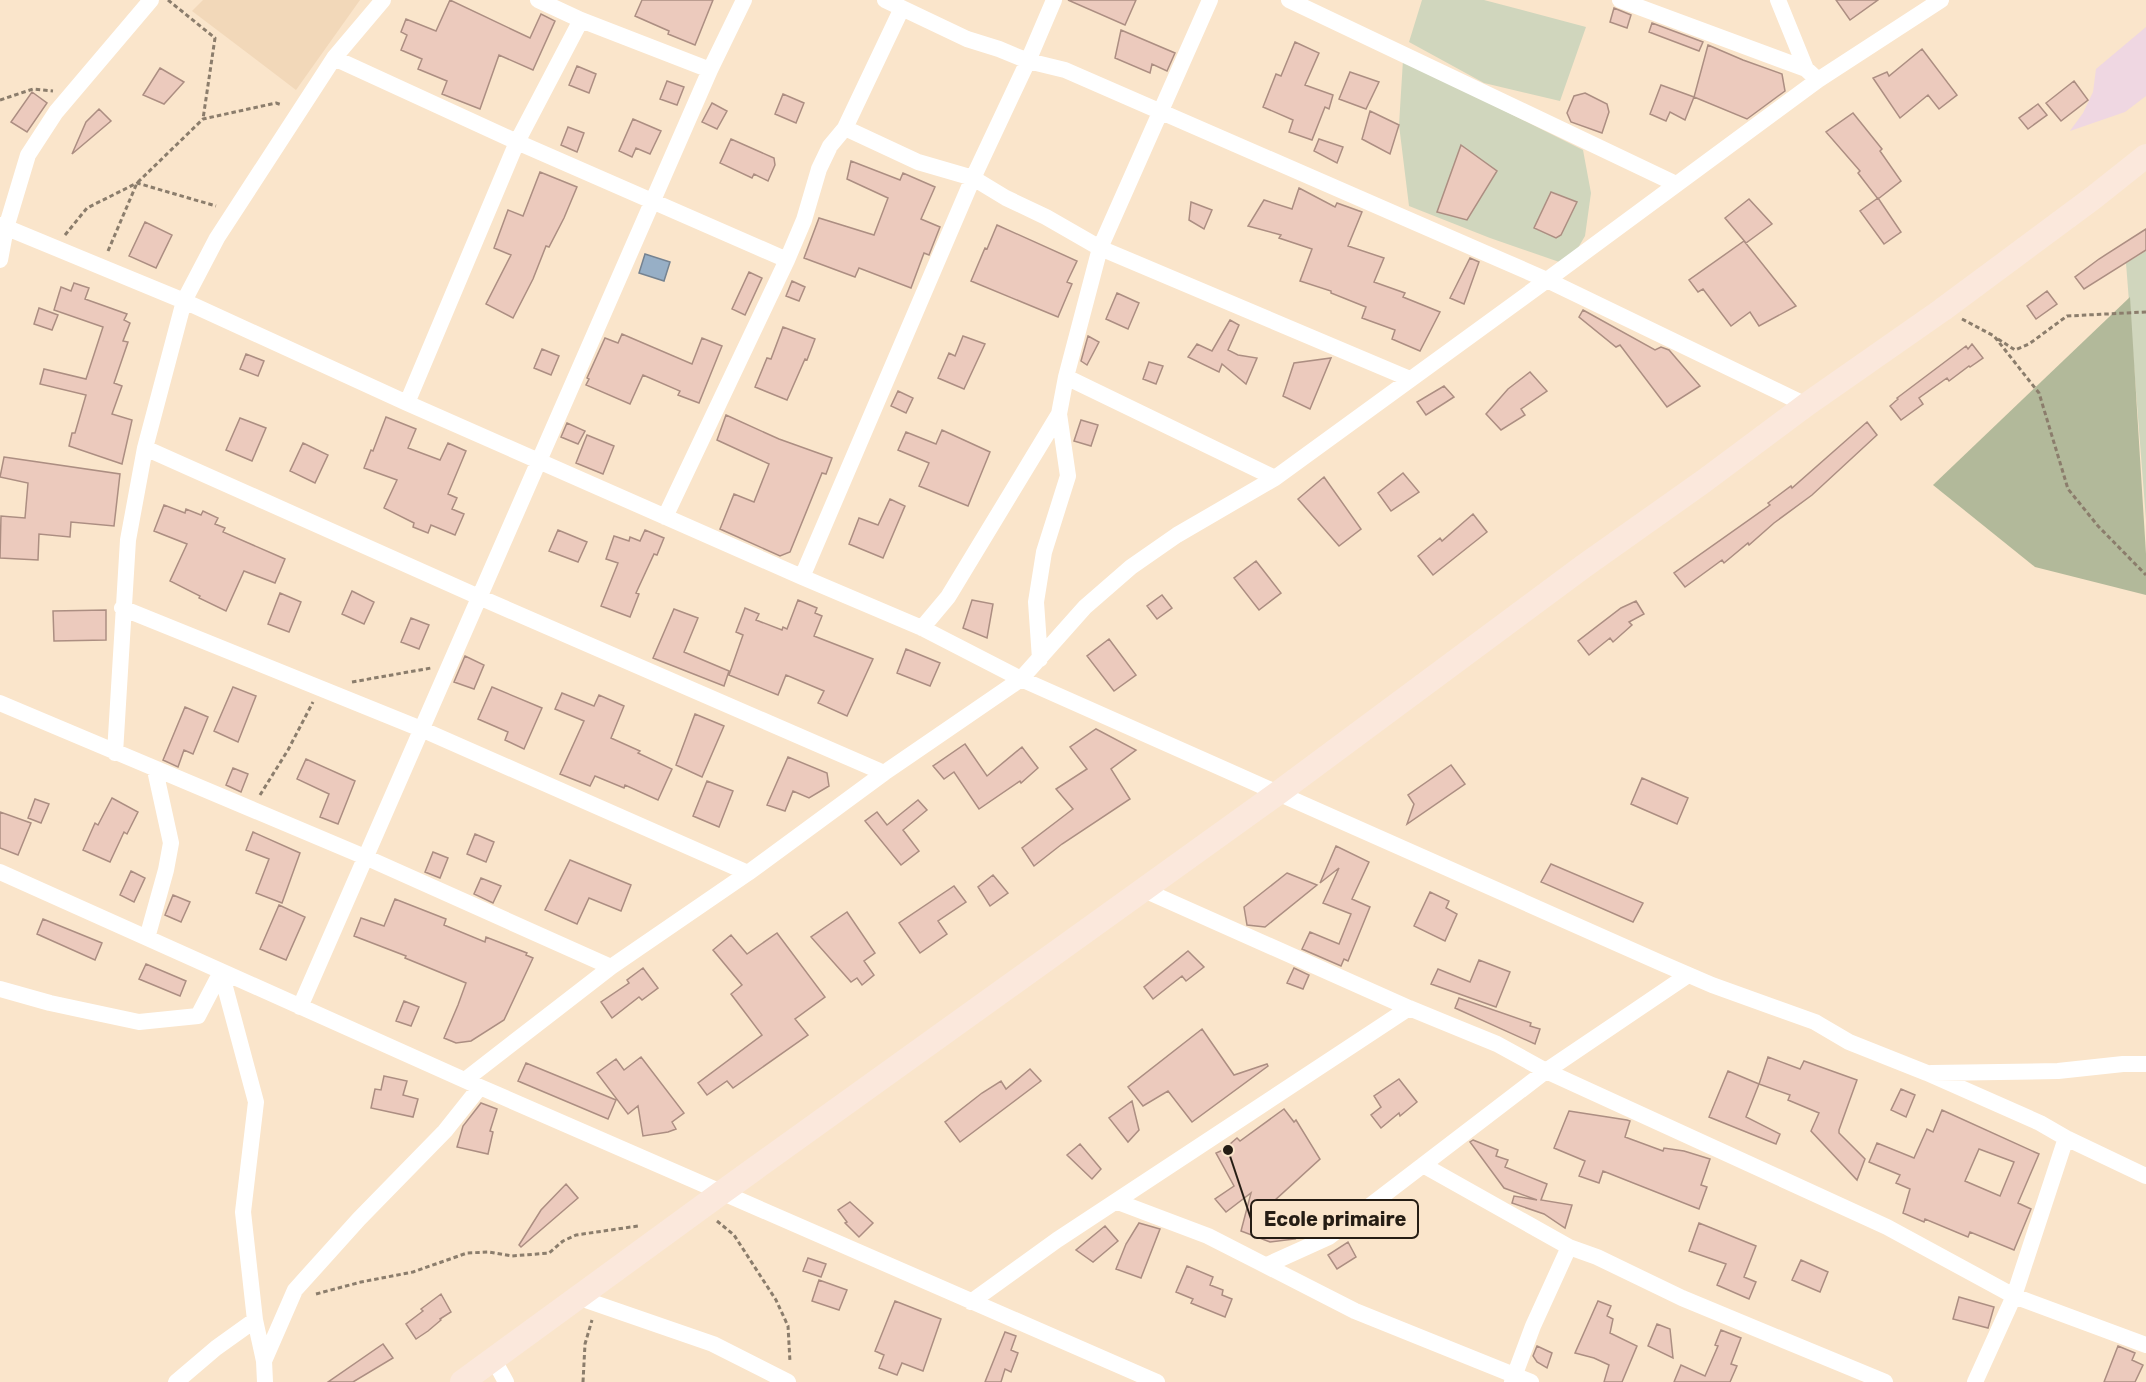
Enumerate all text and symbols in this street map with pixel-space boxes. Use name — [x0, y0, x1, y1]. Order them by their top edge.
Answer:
callout: Ecole primaire — [1251, 1200, 1418, 1238]
text: Ecole primaire — [1264, 1207, 1406, 1231]

